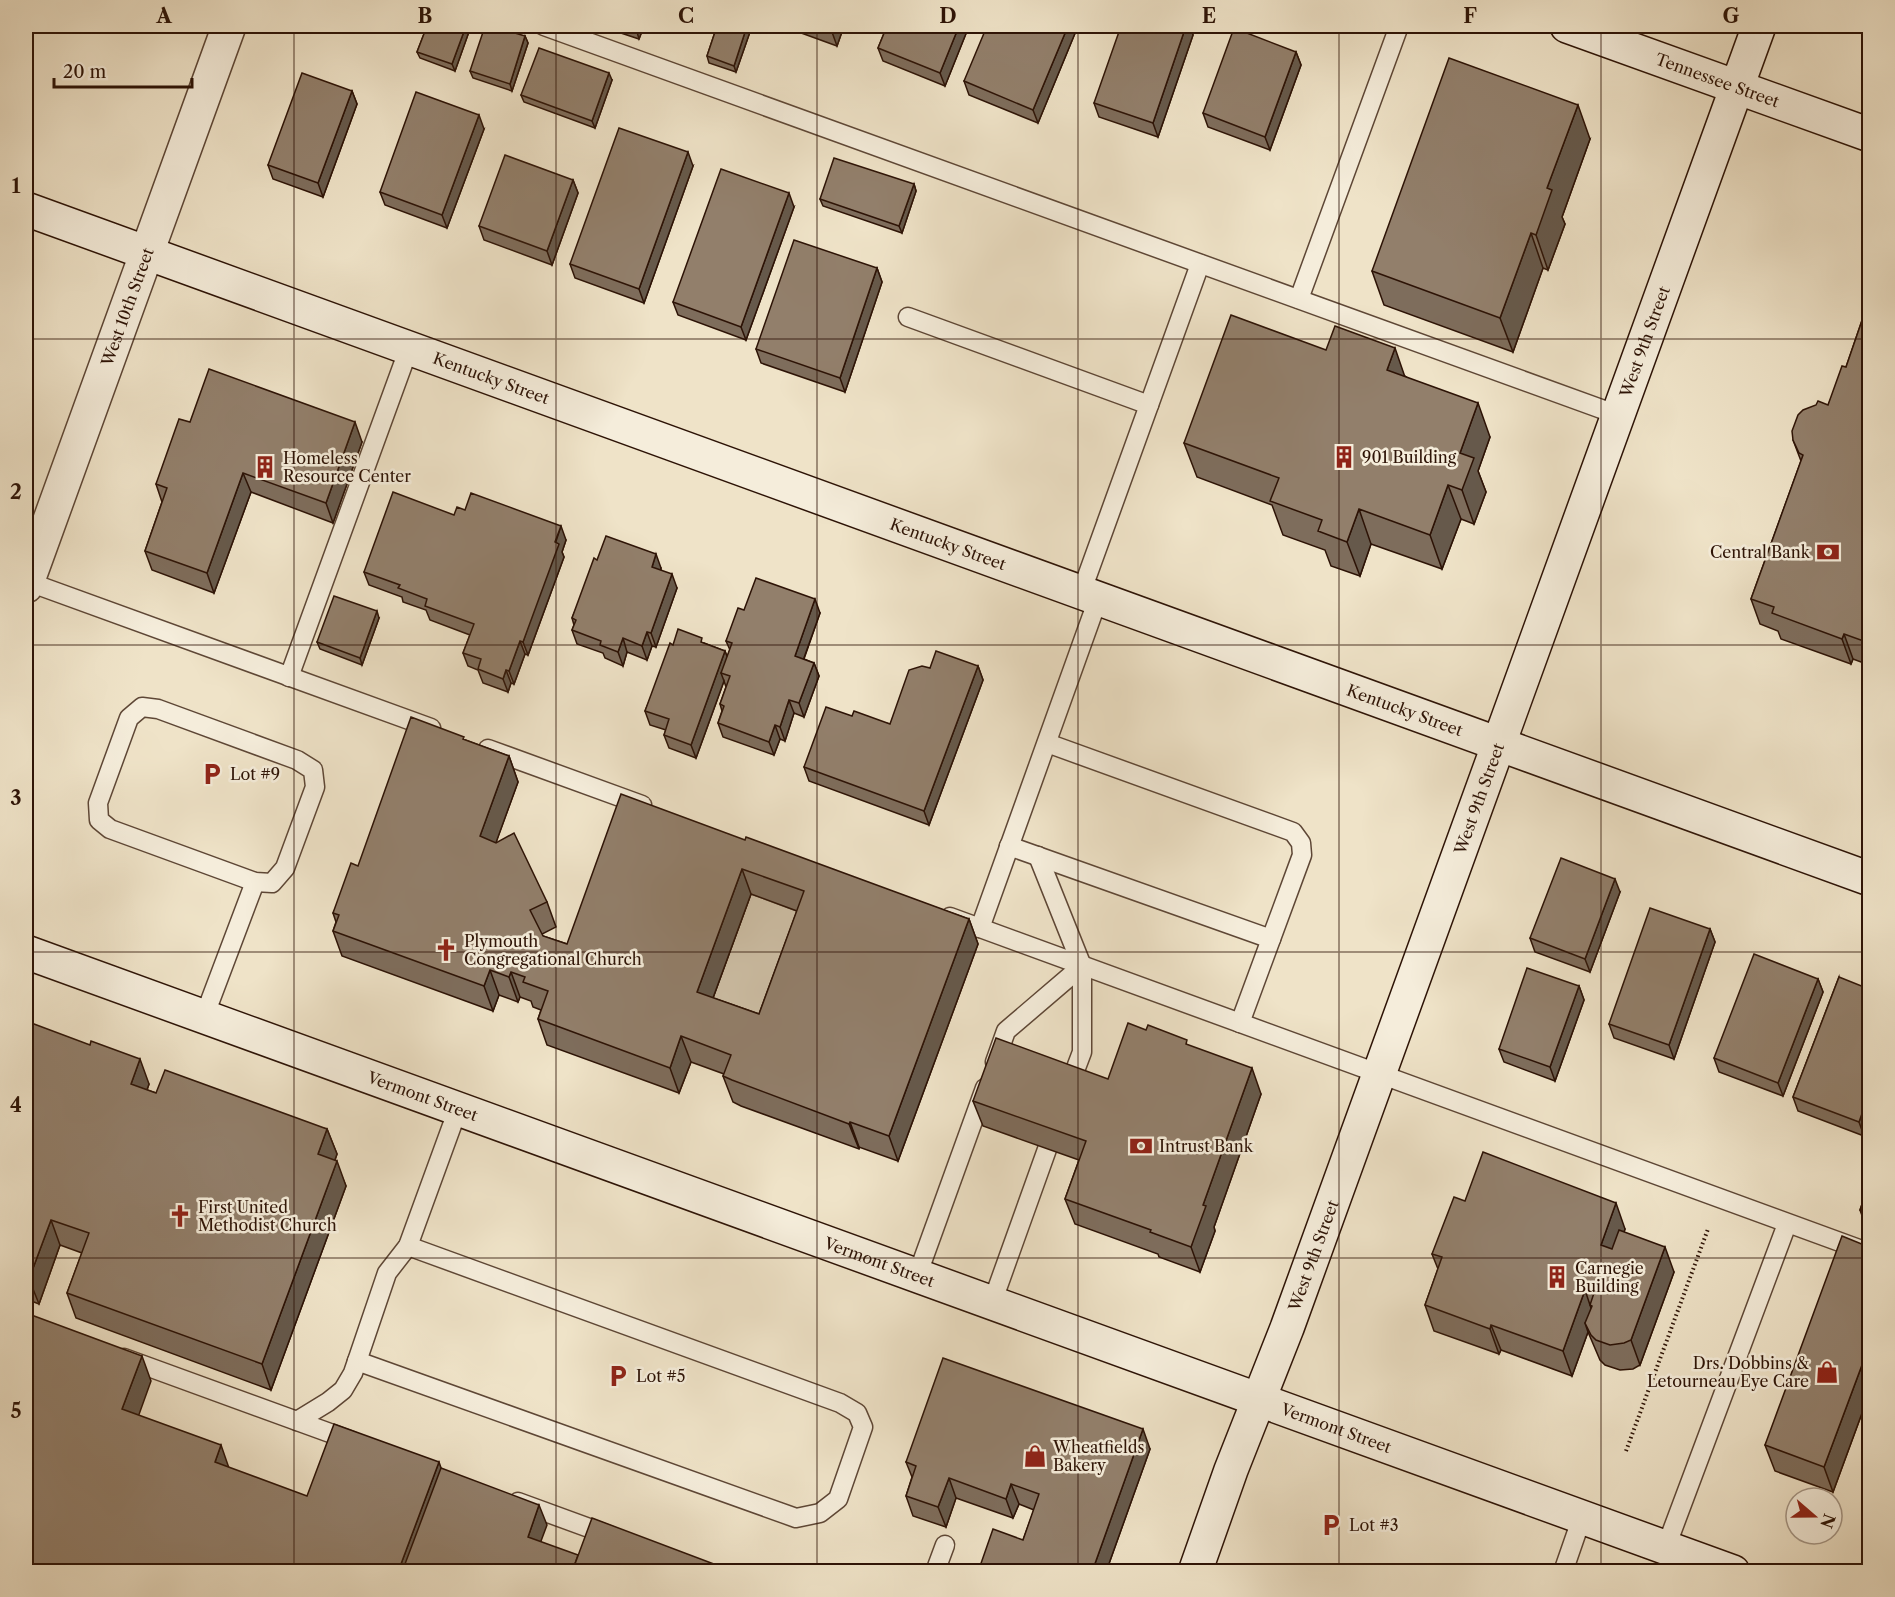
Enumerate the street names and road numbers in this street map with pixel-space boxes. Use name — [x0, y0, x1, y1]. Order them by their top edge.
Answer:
street label: Tennessee Street — [1653, 49, 1782, 112]
street label: West 10th Street — [96, 245, 158, 369]
street label: West 9th Street — [1615, 283, 1674, 401]
street label: Kentucky Street — [430, 348, 552, 408]
street label: Kentucky Street — [887, 514, 1009, 574]
street label: Kentucky Street — [1344, 680, 1466, 740]
street label: West 9th Street — [1449, 740, 1508, 858]
street label: Vermont Street — [364, 1067, 481, 1125]
street label: West 9th Street — [1284, 1197, 1343, 1315]
street label: Vermont Street — [821, 1232, 938, 1291]
street label: Vermont Street — [1277, 1398, 1394, 1457]

